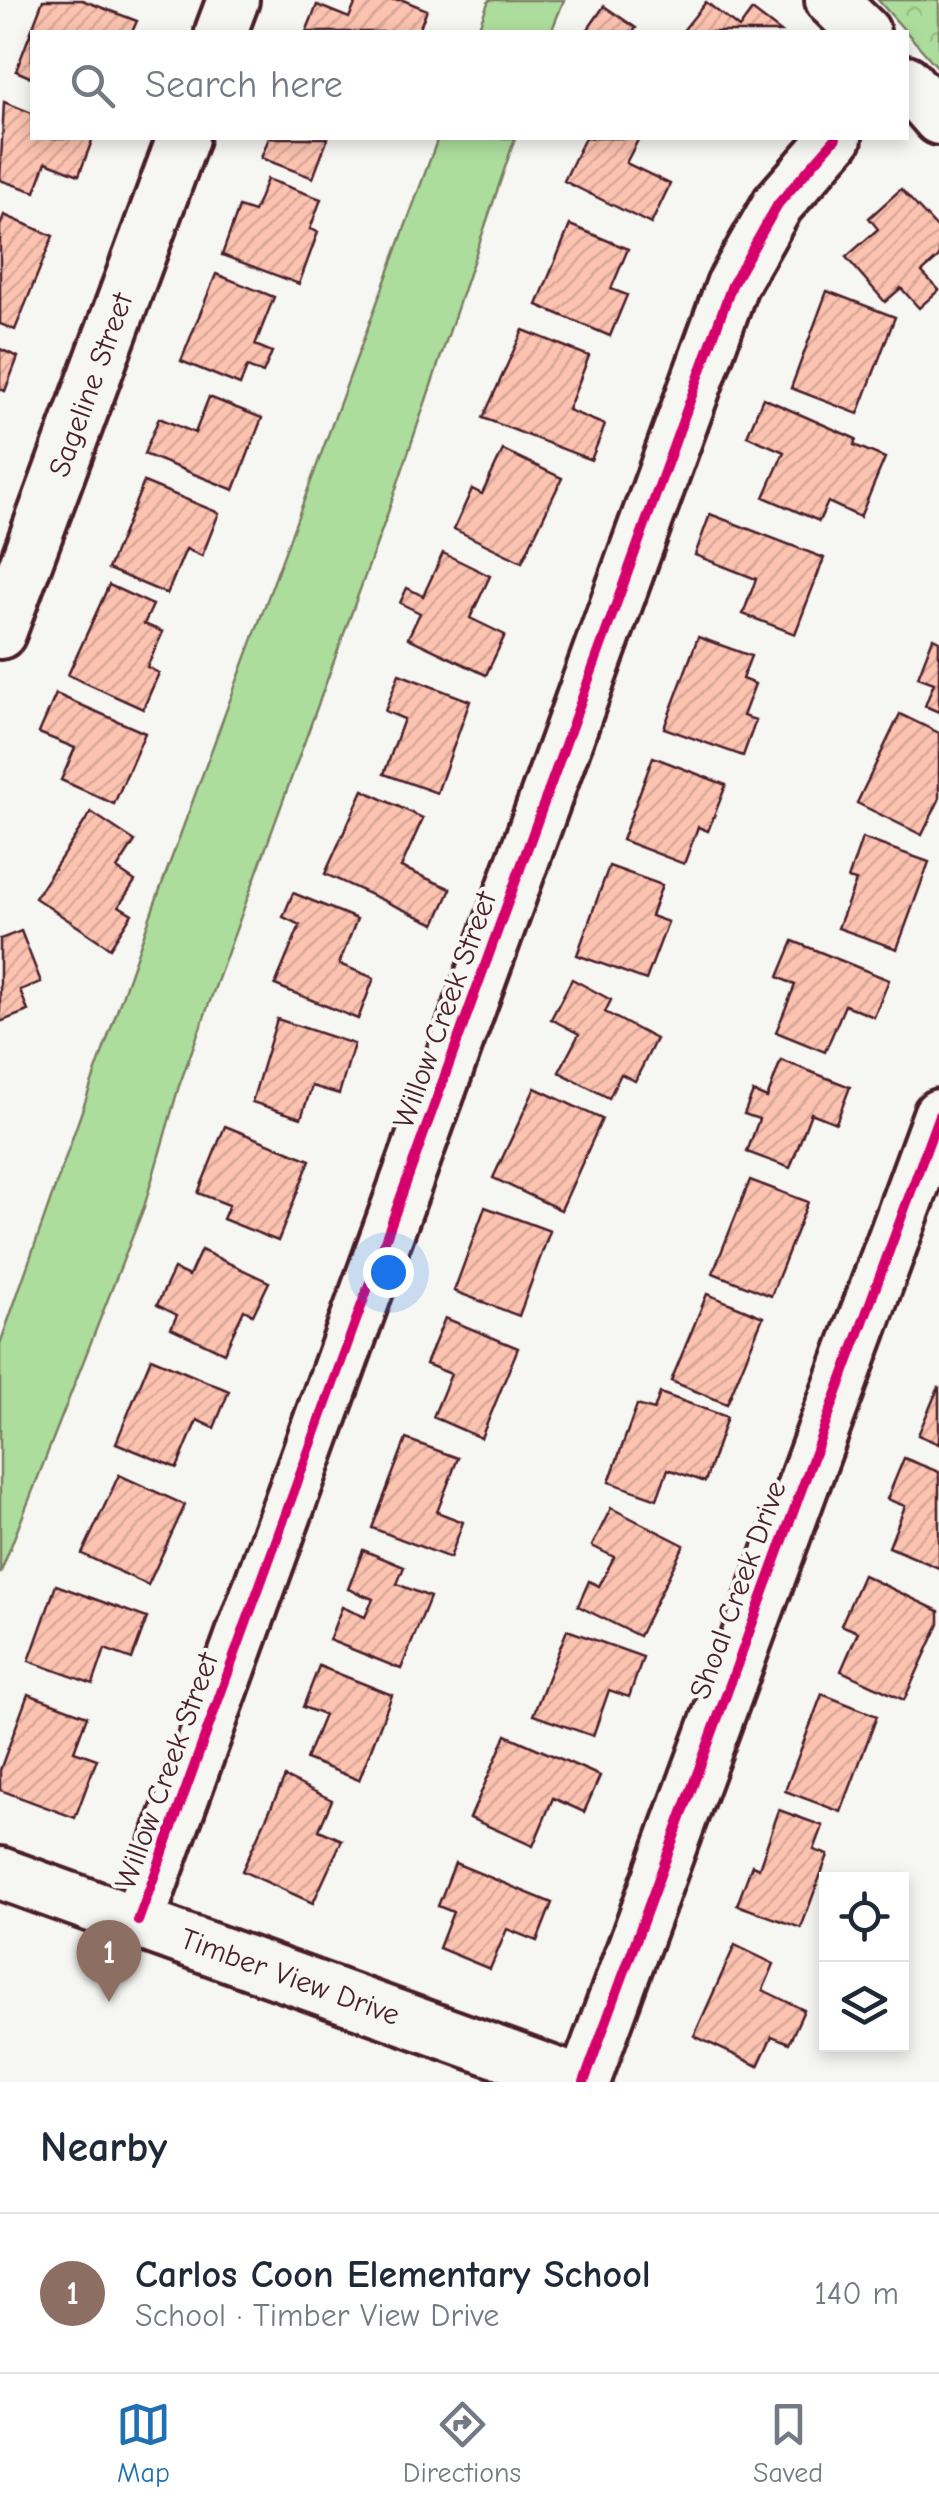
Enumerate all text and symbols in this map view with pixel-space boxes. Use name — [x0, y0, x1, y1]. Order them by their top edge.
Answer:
search box — [30, 30, 909, 140]
icon: search — [65, 58, 120, 113]
text: Search here — [145, 63, 343, 107]
street label: Sageline Street — [42, 287, 141, 482]
street label: Willow Creek Street — [386, 886, 505, 1133]
your location — [363, 1247, 414, 1298]
street label: Shoal Creek Drive — [682, 1476, 794, 1704]
street label: Willow Creek Street — [108, 1647, 227, 1894]
map controls — [819, 1872, 909, 2052]
button: locate — [819, 1872, 909, 1962]
pin: 1 — [76, 1920, 142, 2002]
street label: Timber View Drive — [176, 1921, 404, 2033]
button: layers — [819, 1962, 909, 2052]
text: Nearby — [40, 2123, 167, 2172]
text: Carlos Coon Elementary School — [135, 2253, 651, 2297]
text: 1 — [66, 2275, 79, 2312]
text: 140 m — [814, 2275, 899, 2312]
text: School · Timber View Drive — [135, 2297, 499, 2334]
tab: Map — [116, 2397, 171, 2489]
tab: Directions — [403, 2397, 521, 2489]
tab: Saved — [753, 2397, 823, 2489]

